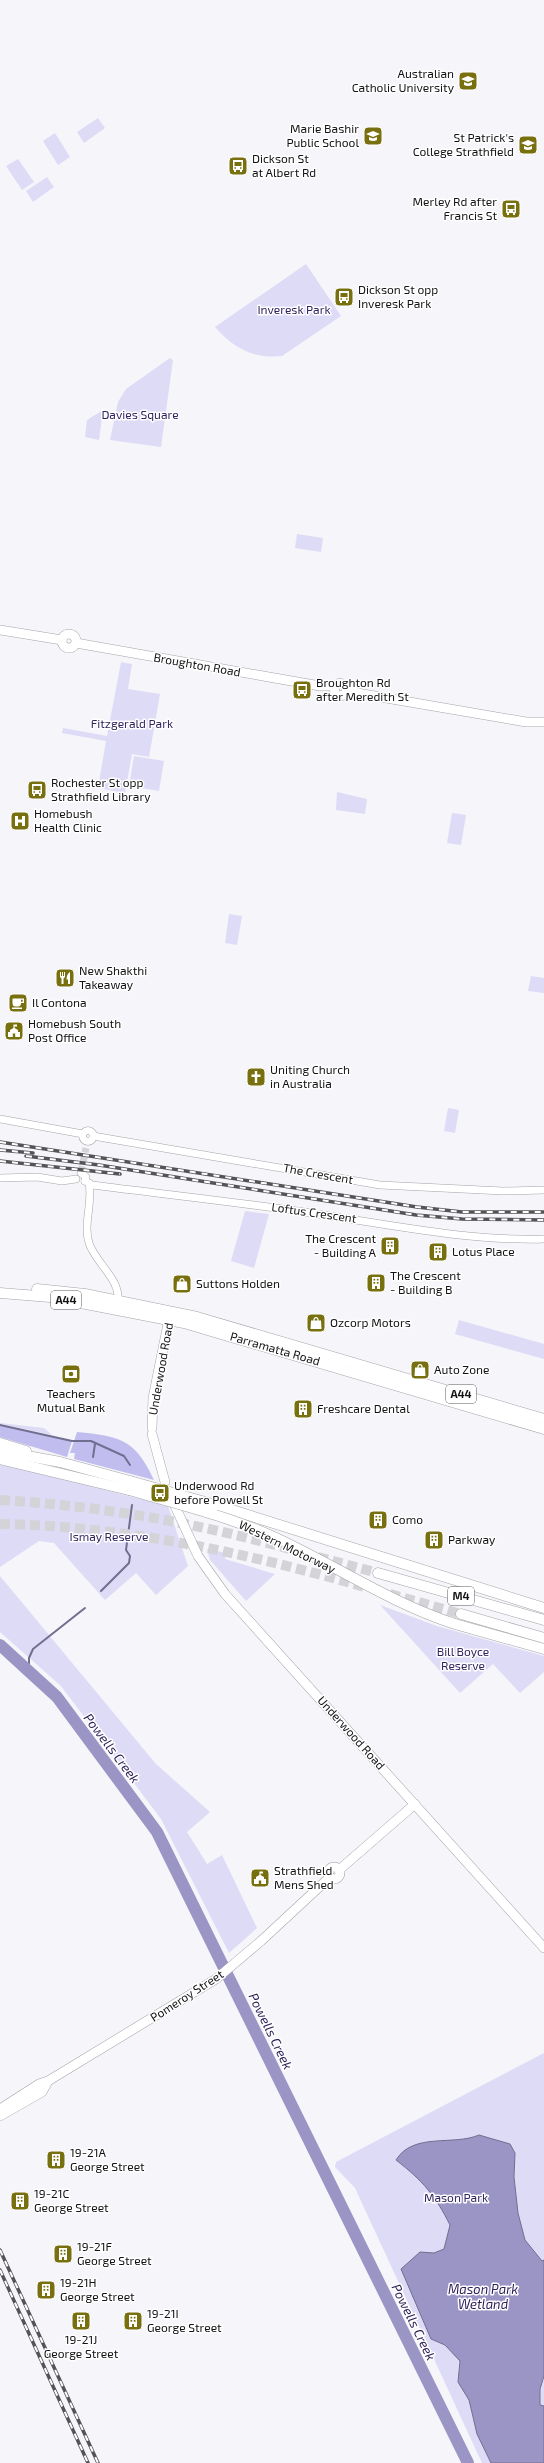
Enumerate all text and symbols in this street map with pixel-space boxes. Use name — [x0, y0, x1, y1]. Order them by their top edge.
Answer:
place label: Australian Catholic University — [352, 66, 455, 94]
school or university icon: Australian Catholic University — [457, 70, 479, 92]
place label: Marie Bashir Public School — [286, 121, 359, 149]
school or university icon: Marie Bashir Public School — [362, 125, 384, 147]
place label: St Patrick's College Strathfield — [413, 130, 514, 158]
school or university icon: St Patrick's College Strathfield — [517, 134, 539, 156]
place label: Dickson St at Albert Rd — [252, 151, 316, 179]
bus stop icon: Dickson St at Albert Rd — [227, 155, 249, 177]
place label: Merley Rd after Francis St — [413, 194, 497, 222]
bus stop icon: Merley Rd after Francis St — [500, 198, 522, 220]
place label: Dickson St opp Inveresk Park — [358, 282, 438, 310]
bus stop icon: Dickson St opp Inveresk Park — [333, 286, 355, 308]
park label: Inveresk Park — [257, 302, 331, 316]
park label: Davies Square — [101, 407, 179, 421]
street label: Broughton Road — [153, 649, 242, 679]
place label: Broughton Rd after Meredith St — [316, 675, 409, 703]
bus stop icon: Broughton Rd after Meredith St — [291, 679, 313, 701]
park label: Fitzgerald Park — [91, 716, 173, 730]
place label: Rochester St opp Strathfield Library — [51, 775, 151, 803]
bus stop icon: Rochester St opp Strathfield Library — [26, 779, 48, 801]
place label: Homebush Health Clinic — [34, 806, 102, 834]
hospital icon: Homebush Health Clinic — [9, 810, 31, 832]
place label: New Shakthi Takeaway — [79, 963, 147, 991]
restaurant icon: New Shakthi Takeaway — [54, 967, 76, 989]
cafe icon: Il Contona — [7, 992, 29, 1014]
place label: Il Contona — [32, 995, 87, 1009]
place label: Homebush South Post Office — [28, 1016, 121, 1044]
public building icon: Homebush South Post Office — [3, 1020, 25, 1042]
place label: Uniting Church in Australia — [270, 1062, 350, 1090]
church icon: Uniting Church in Australia — [245, 1066, 267, 1088]
street label: The Crescent — [282, 1160, 355, 1186]
street label: Loftus Crescent — [271, 1199, 358, 1225]
place label: The Crescent - Building A — [305, 1231, 377, 1259]
building icon: The Crescent - Building A — [379, 1235, 401, 1257]
building icon: Lotus Place — [427, 1241, 449, 1263]
place label: Lotus Place — [452, 1244, 515, 1258]
place label: The Crescent - Building B — [390, 1268, 461, 1296]
building icon: The Crescent - Building B — [365, 1272, 387, 1294]
shop icon: Suttons Holden — [171, 1273, 193, 1295]
place label: Suttons Holden — [196, 1276, 280, 1290]
road number: A44 — [51, 1291, 81, 1309]
shop icon: Ozcorp Motors — [305, 1312, 327, 1334]
place label: Ozcorp Motors — [330, 1315, 411, 1329]
street label: Underwood Road — [145, 1321, 175, 1416]
street label: Parramatta Road — [229, 1328, 322, 1368]
shop icon: Auto Zone — [409, 1359, 431, 1381]
place label: Auto Zone — [434, 1362, 489, 1376]
bank icon: Teachers Mutual Bank — [60, 1363, 82, 1385]
road number: A44 — [446, 1385, 476, 1403]
place label: Teachers Mutual Bank — [37, 1386, 105, 1414]
building icon: Freshcare Dental — [292, 1398, 314, 1420]
place label: Freshcare Dental — [317, 1401, 410, 1415]
place label: Underwood Rd before Powell St — [174, 1478, 264, 1506]
bus stop icon: Underwood Rd before Powell St — [149, 1482, 171, 1504]
building icon: Como — [367, 1509, 389, 1531]
place label: Como — [392, 1512, 423, 1526]
street label: Western Motorway — [237, 1517, 338, 1576]
park label: Ismay Reserve — [70, 1529, 149, 1543]
building icon: Parkway — [423, 1529, 445, 1551]
place label: Parkway — [448, 1532, 496, 1546]
road number: M4 — [448, 1587, 474, 1605]
park label: Bill Boyce Reserve — [437, 1644, 489, 1672]
street label: Underwood Road — [315, 1693, 388, 1772]
water label: Powells Creek — [81, 1710, 144, 1786]
place label: Strathfield Mens Shed — [274, 1863, 334, 1891]
public building icon: Strathfield Mens Shed — [249, 1867, 271, 1889]
street label: Pomeroy Street — [147, 1966, 226, 2024]
water label: Powells Creek — [246, 1990, 297, 2072]
place label: 19-21A George Street — [70, 2145, 145, 2173]
building icon: 19-21A George Street — [45, 2149, 67, 2171]
place label: 19-21C George Street — [34, 2186, 109, 2214]
building icon: 19-21C George Street — [9, 2190, 31, 2212]
park label: Mason Park — [424, 2190, 488, 2204]
place label: 19-21F George Street — [77, 2239, 152, 2267]
building icon: 19-21F George Street — [52, 2243, 74, 2265]
place label: 19-21H George Street — [60, 2275, 135, 2303]
building icon: 19-21H George Street — [35, 2279, 57, 2301]
water label: Powells Creek — [389, 2281, 440, 2363]
water label: Mason Park Wetland — [448, 2281, 518, 2312]
place label: 19-21I George Street — [147, 2306, 222, 2334]
building icon: 19-21J George Street — [70, 2310, 92, 2332]
building icon: 19-21I George Street — [122, 2310, 144, 2332]
place label: 19-21J George Street — [44, 2332, 119, 2360]

